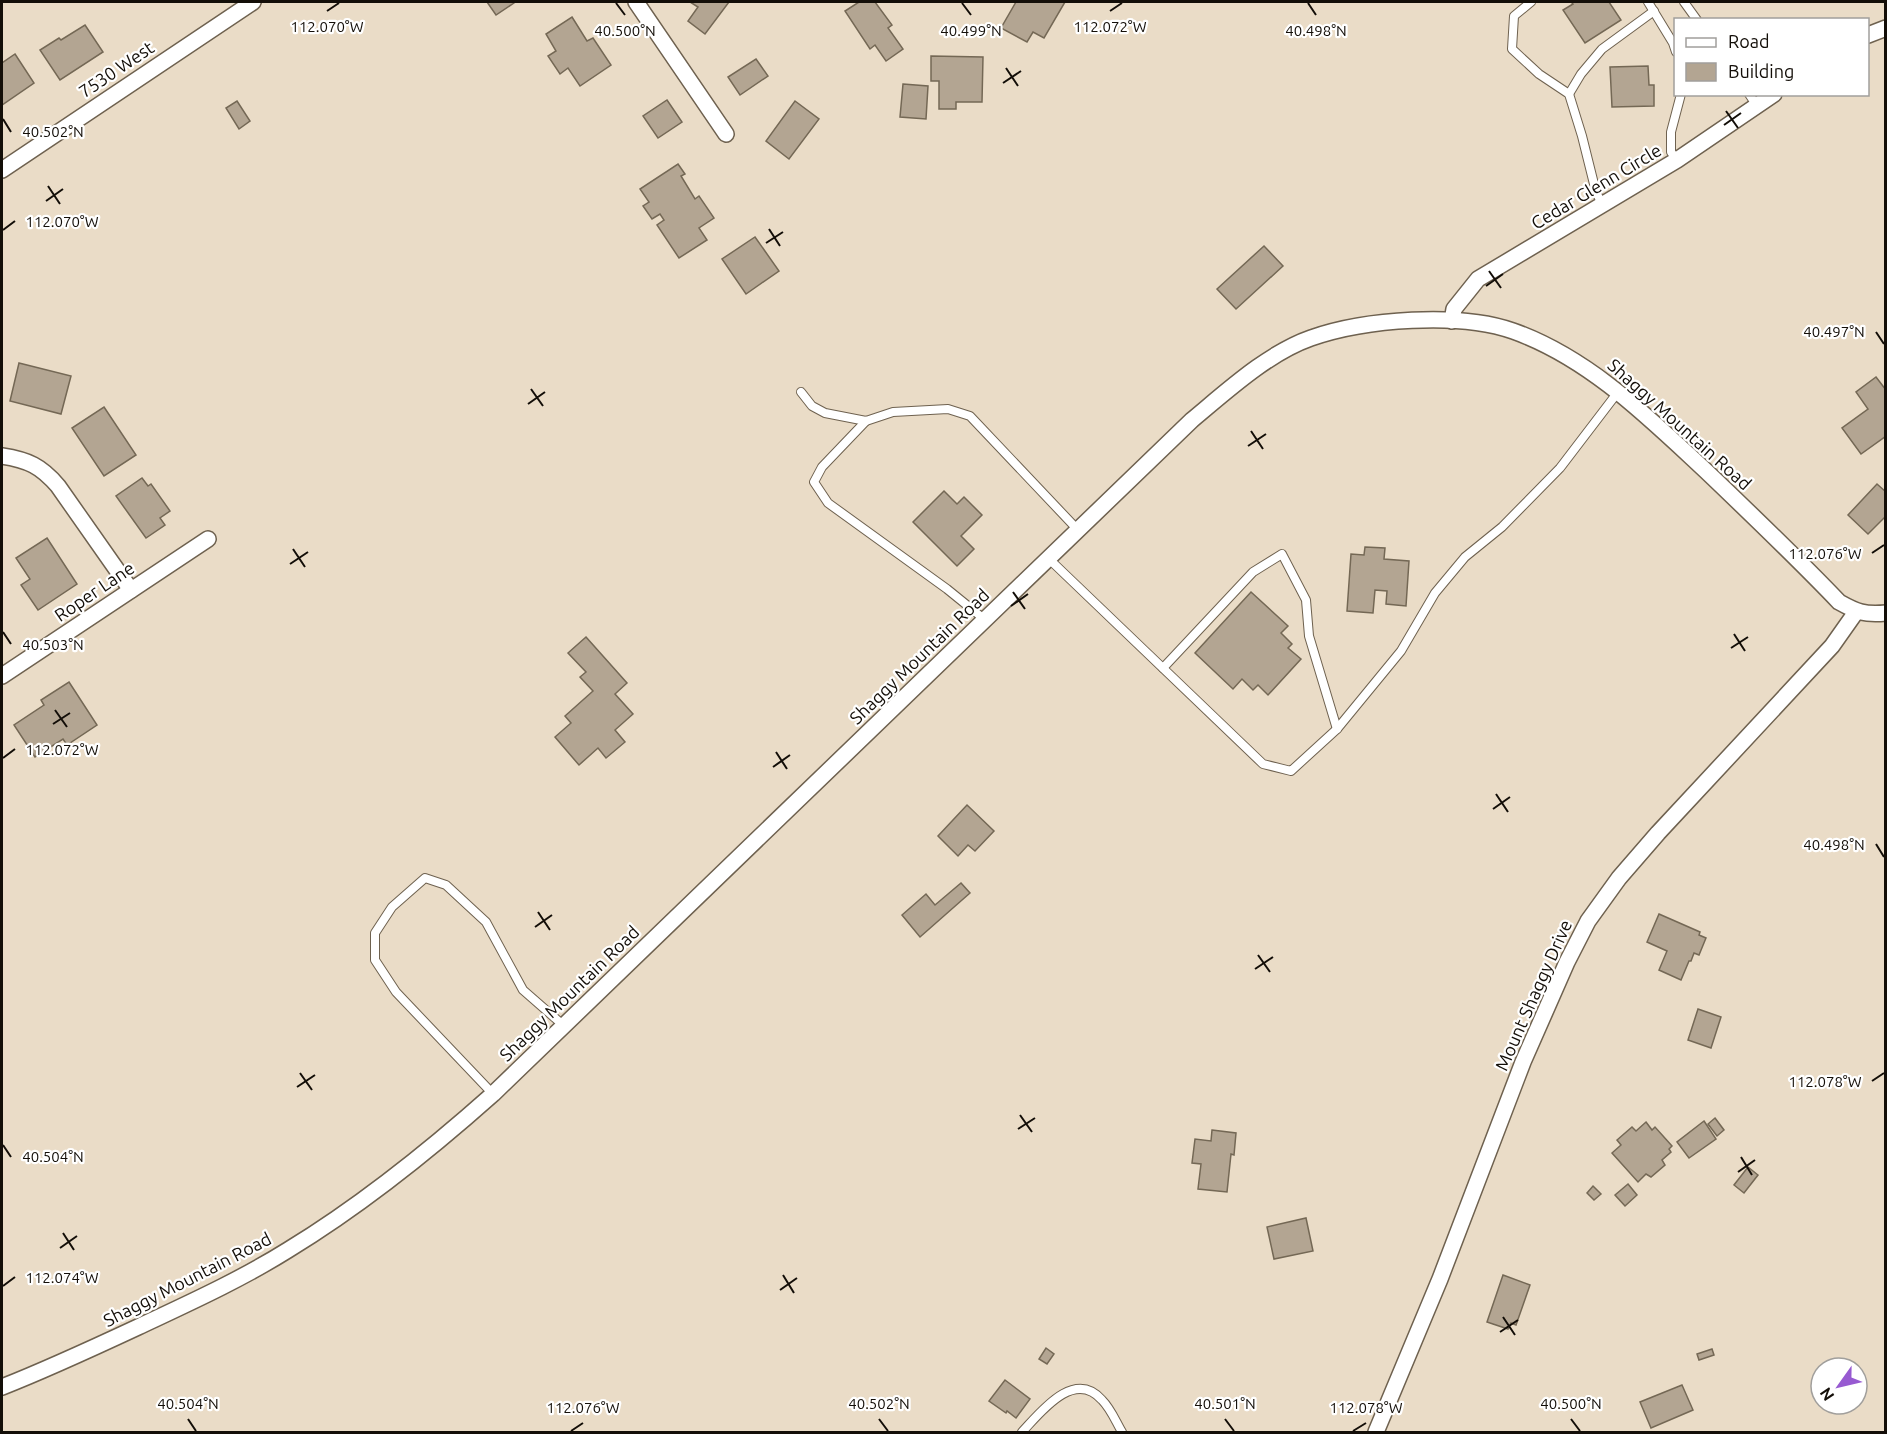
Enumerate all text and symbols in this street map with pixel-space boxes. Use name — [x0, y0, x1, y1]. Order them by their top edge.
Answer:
text: 112.070°W — [290, 18, 364, 35]
text: 112.072°W — [1073, 18, 1147, 35]
legend — [1674, 18, 1869, 96]
text: 40.500°N — [594, 22, 656, 39]
text: 40.499°N — [940, 22, 1002, 39]
text: 40.498°N — [1285, 22, 1347, 39]
text: Road — [1728, 31, 1770, 51]
street label: 7530 West — [75, 37, 157, 101]
text: Building — [1728, 61, 1794, 81]
text: 40.502°N — [22, 123, 84, 140]
street label: Cedar Glenn Circle — [1527, 139, 1665, 233]
text: 112.070°W — [25, 213, 99, 230]
text: 40.497°N — [1803, 323, 1865, 340]
street label: Shaggy Mountain Road — [1604, 354, 1756, 494]
text: 112.076°W — [1788, 545, 1862, 562]
street label: Roper Lane — [50, 557, 138, 625]
street label: Shaggy Mountain Road — [845, 584, 993, 728]
text: 40.503°N — [22, 636, 84, 653]
text: 112.072°W — [25, 741, 99, 758]
text: 40.498°N — [1803, 836, 1865, 853]
street label: Mount Shaggy Drive — [1491, 917, 1575, 1073]
street label: Shaggy Mountain Road — [495, 921, 643, 1065]
text: 112.078°W — [1788, 1073, 1862, 1090]
text: 40.504°N — [22, 1148, 84, 1165]
street label: Shaggy Mountain Road — [100, 1228, 274, 1330]
text: 112.074°W — [25, 1269, 99, 1286]
north arrow — [1809, 1356, 1869, 1416]
text: N — [1816, 1384, 1837, 1404]
text: 40.504°N — [157, 1395, 219, 1412]
text: 40.502°N — [848, 1395, 910, 1412]
text: 40.501°N — [1194, 1395, 1256, 1412]
text: 40.500°N — [1540, 1395, 1602, 1412]
text: 112.076°W — [546, 1399, 620, 1416]
text: 112.078°W — [1329, 1399, 1403, 1416]

